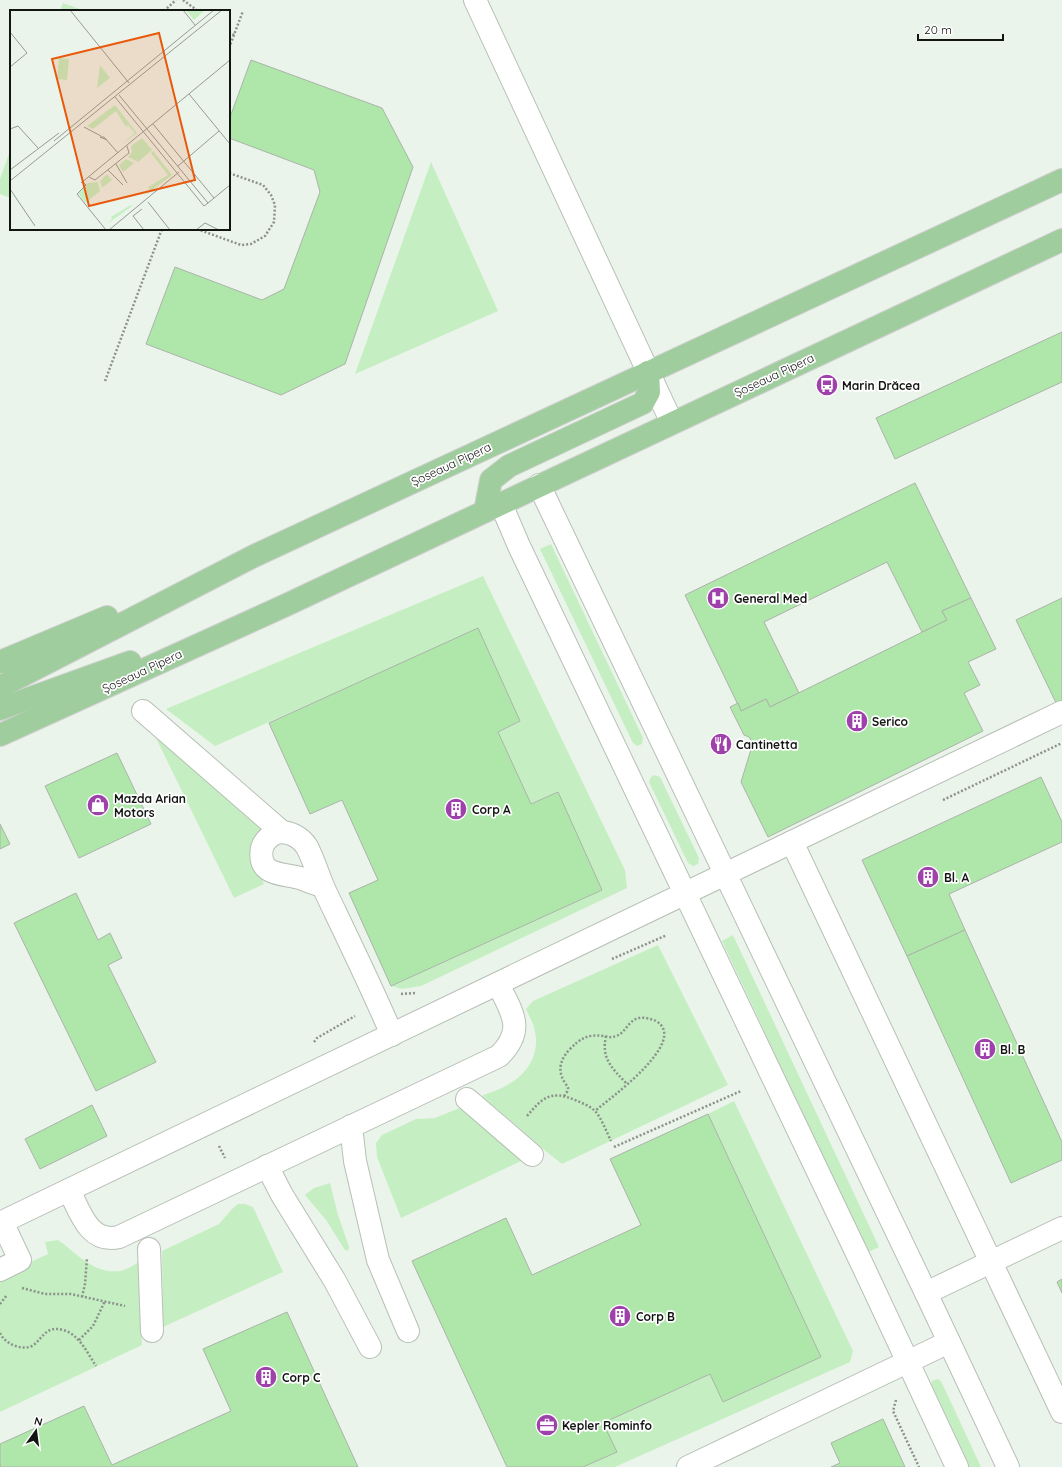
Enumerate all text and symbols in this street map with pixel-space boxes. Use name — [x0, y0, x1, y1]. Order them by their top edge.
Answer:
inset map — [10, 10, 230, 230]
scale bar — [918, 16, 1003, 42]
text: 20 m — [924, 22, 952, 37]
street label: Șoseaua Pipera — [732, 350, 816, 400]
bus stop icon: Marin Drăcea — [814, 372, 840, 398]
place label: Marin Drăcea — [842, 378, 920, 393]
street label: Șoseaua Pipera — [409, 439, 493, 489]
hospital icon: General Med — [705, 585, 731, 611]
place label: General Med — [734, 591, 807, 606]
street label: Șoseaua Pipera — [100, 646, 184, 696]
building icon: Serico — [844, 708, 870, 734]
place label: Serico — [872, 714, 909, 729]
restaurant icon: Cantinetta — [708, 731, 734, 757]
place label: Cantinetta — [736, 737, 798, 752]
place label: Mazda Arian Motors — [114, 791, 186, 820]
shop icon: Mazda Arian Motors — [85, 792, 111, 818]
building icon: Corp A — [443, 796, 469, 822]
place label: Corp A — [472, 802, 511, 817]
building icon: Bl. A — [915, 864, 941, 890]
place label: Bl. A — [944, 870, 969, 885]
building icon: Bl. B — [972, 1036, 998, 1062]
place label: Bl. B — [1000, 1042, 1025, 1057]
building icon: Corp B — [607, 1303, 633, 1329]
place label: Corp B — [636, 1309, 675, 1324]
building icon: Corp C — [253, 1364, 279, 1390]
place label: Corp C — [282, 1370, 321, 1385]
north arrow — [16, 1411, 56, 1451]
office icon: Kepler Rominfo — [534, 1412, 560, 1438]
text: N — [33, 1414, 44, 1429]
place label: Kepler Rominfo — [562, 1418, 653, 1433]

